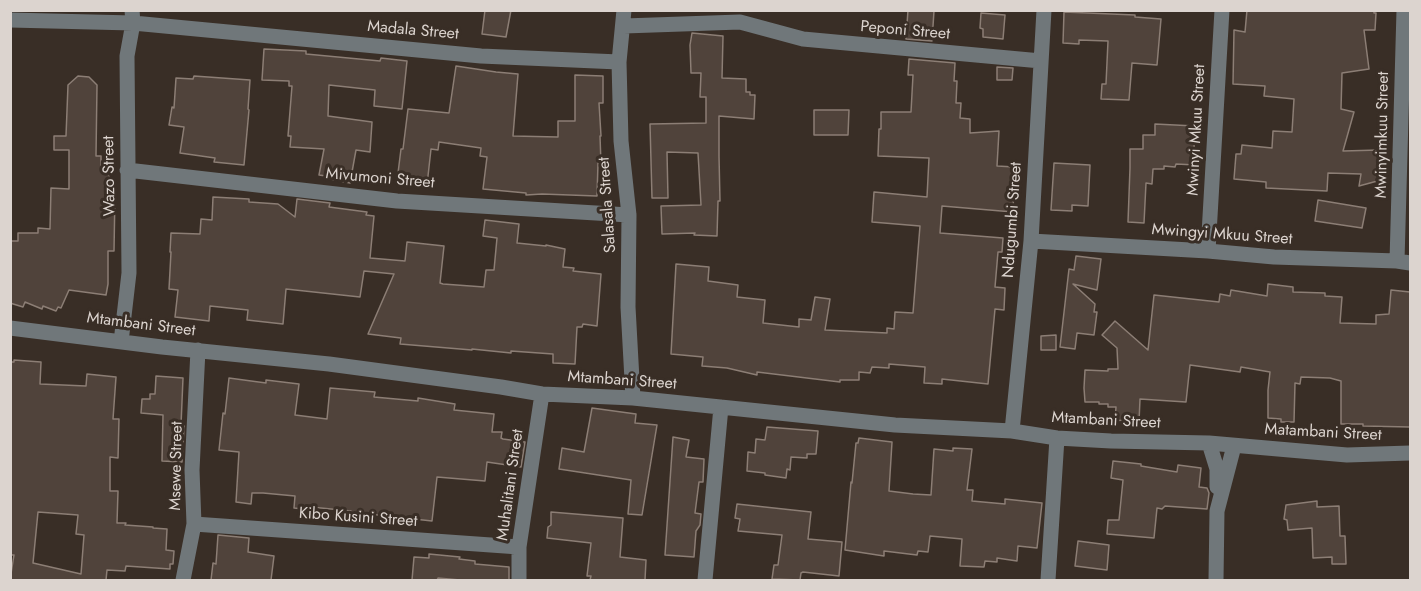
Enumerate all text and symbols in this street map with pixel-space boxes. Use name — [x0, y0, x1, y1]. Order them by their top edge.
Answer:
street label: Madala Street — [366, 17, 460, 45]
street label: Peponi Street — [859, 18, 951, 44]
street label: Mwinyi Mkuu Street — [1184, 64, 1210, 196]
street label: Mwinyimkuu Street — [1372, 72, 1394, 198]
street label: Wazo Street — [100, 135, 120, 217]
street label: Salasala Street — [595, 156, 621, 254]
street label: Ndugumbi Street — [999, 161, 1027, 279]
street label: Mivumoni Street — [325, 165, 435, 193]
street label: Mwingyi Mkuu Street — [1151, 221, 1293, 249]
street label: Mtambani Street — [86, 309, 196, 341]
street label: Mtambani Street — [567, 368, 677, 394]
street label: Mtambani Street — [1051, 409, 1161, 433]
street label: Matambani Street — [1264, 420, 1382, 446]
street label: Msewe Street — [167, 421, 187, 511]
street label: Muhalitani Street — [494, 428, 528, 542]
street label: Kibo Kusini Street — [298, 504, 418, 532]

